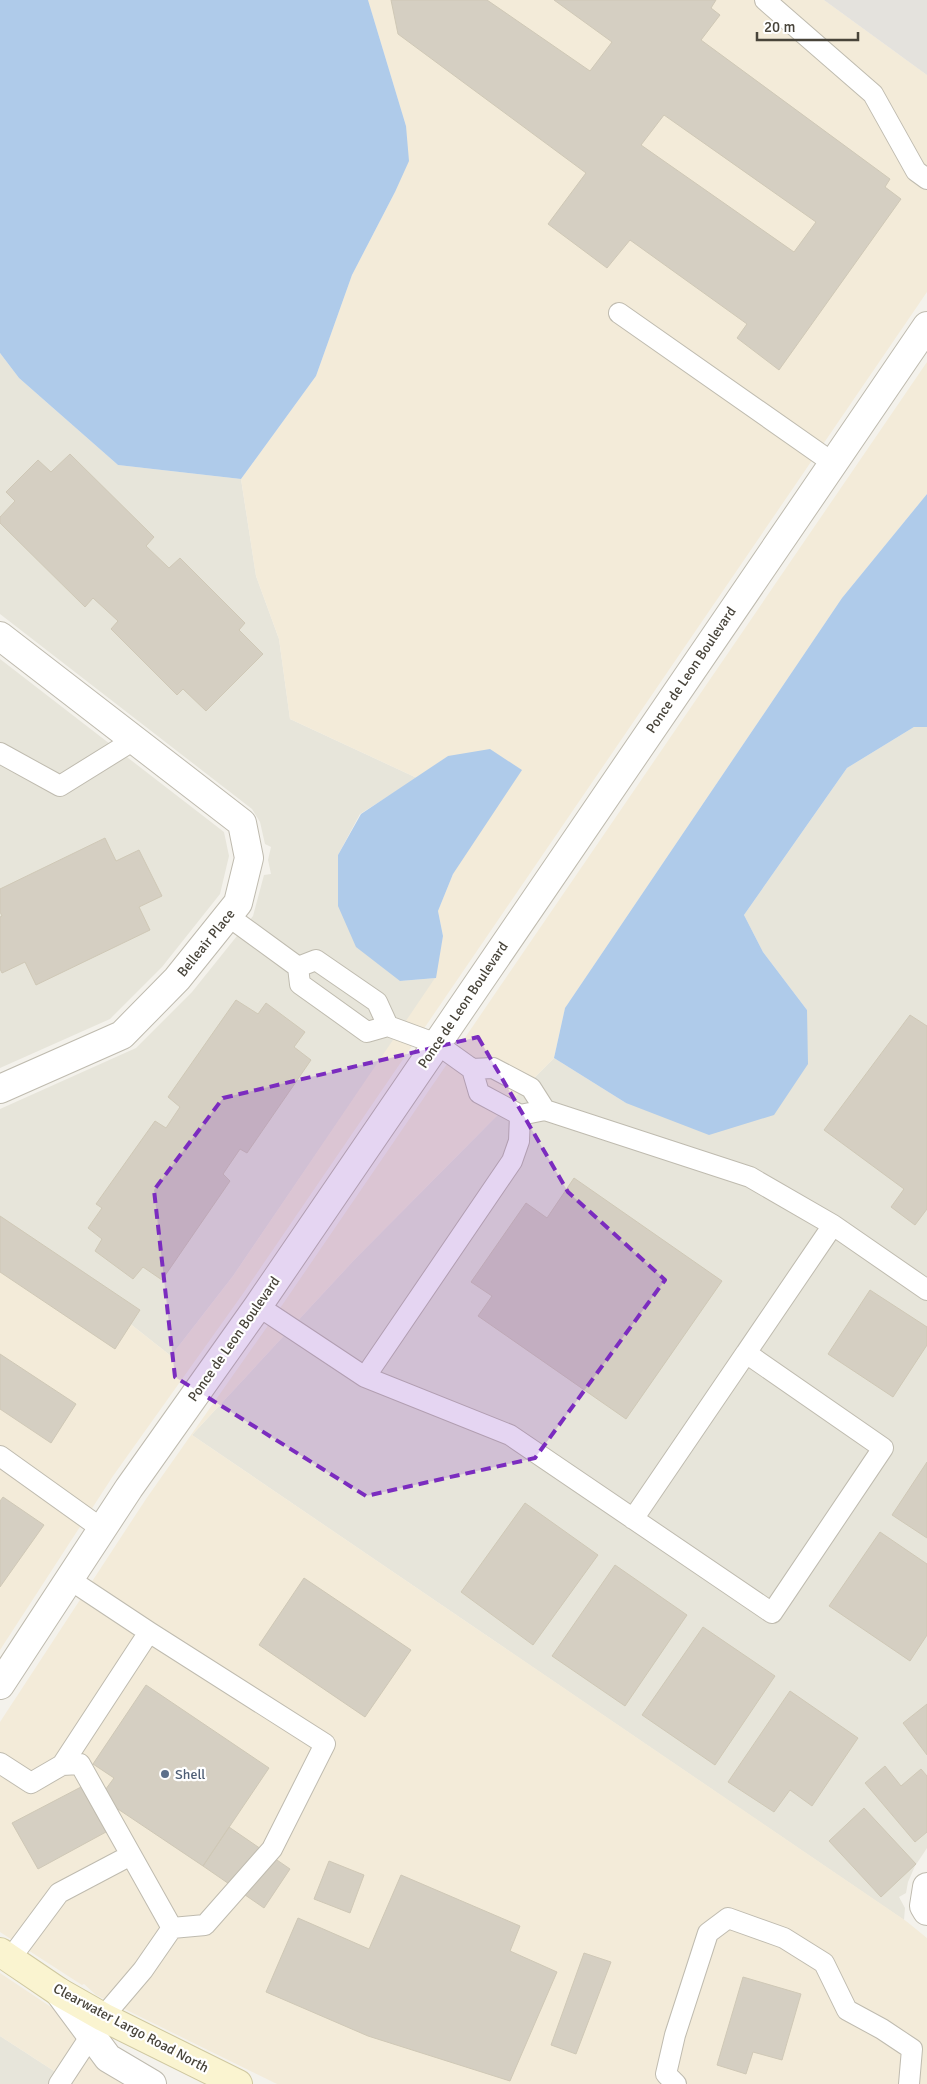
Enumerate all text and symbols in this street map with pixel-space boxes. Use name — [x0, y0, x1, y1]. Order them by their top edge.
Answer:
scale bar — [757, 10, 858, 42]
text: 20 m — [764, 18, 795, 36]
street label: Ponce de Leon Boulevard — [642, 604, 740, 736]
street label: Belleair Place — [174, 906, 238, 980]
street label: Ponce de Leon Boulevard — [414, 939, 512, 1071]
street label: Ponce de Leon Boulevard — [184, 1273, 284, 1405]
place label: Shell — [175, 1766, 205, 1783]
marker: Shell — [159, 1768, 171, 1780]
street label: Clearwater Largo Road North — [50, 1980, 212, 2076]

